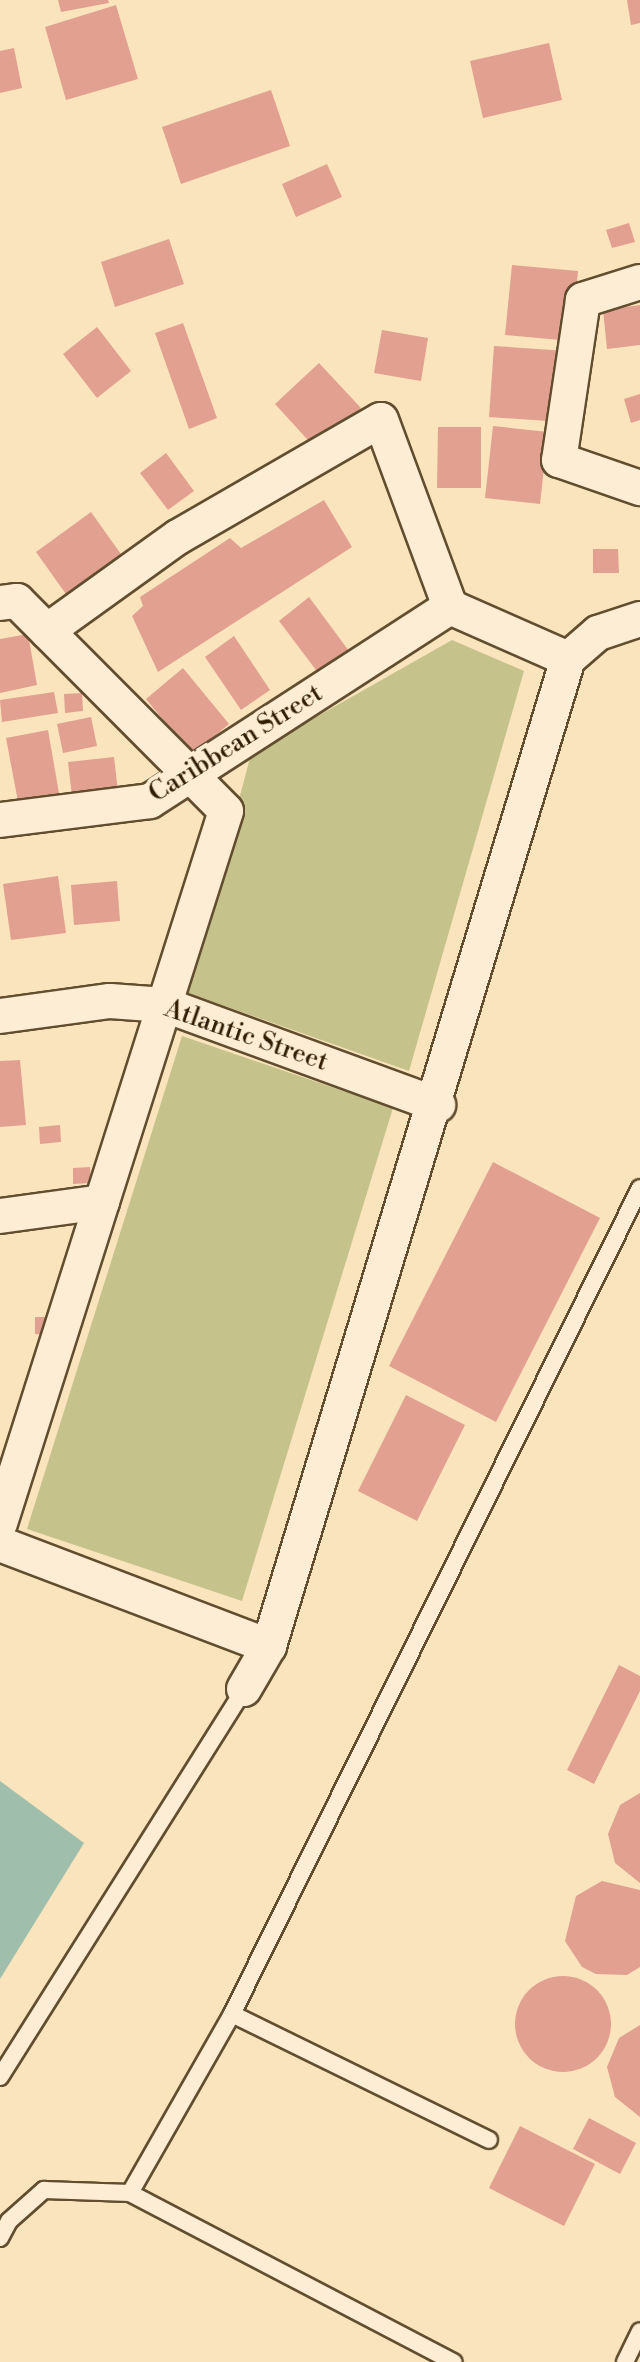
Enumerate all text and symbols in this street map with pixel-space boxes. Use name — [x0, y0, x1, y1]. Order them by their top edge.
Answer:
street label: Caribbean Street — [143, 678, 329, 810]
street label: Atlantic Street — [160, 993, 332, 1079]

